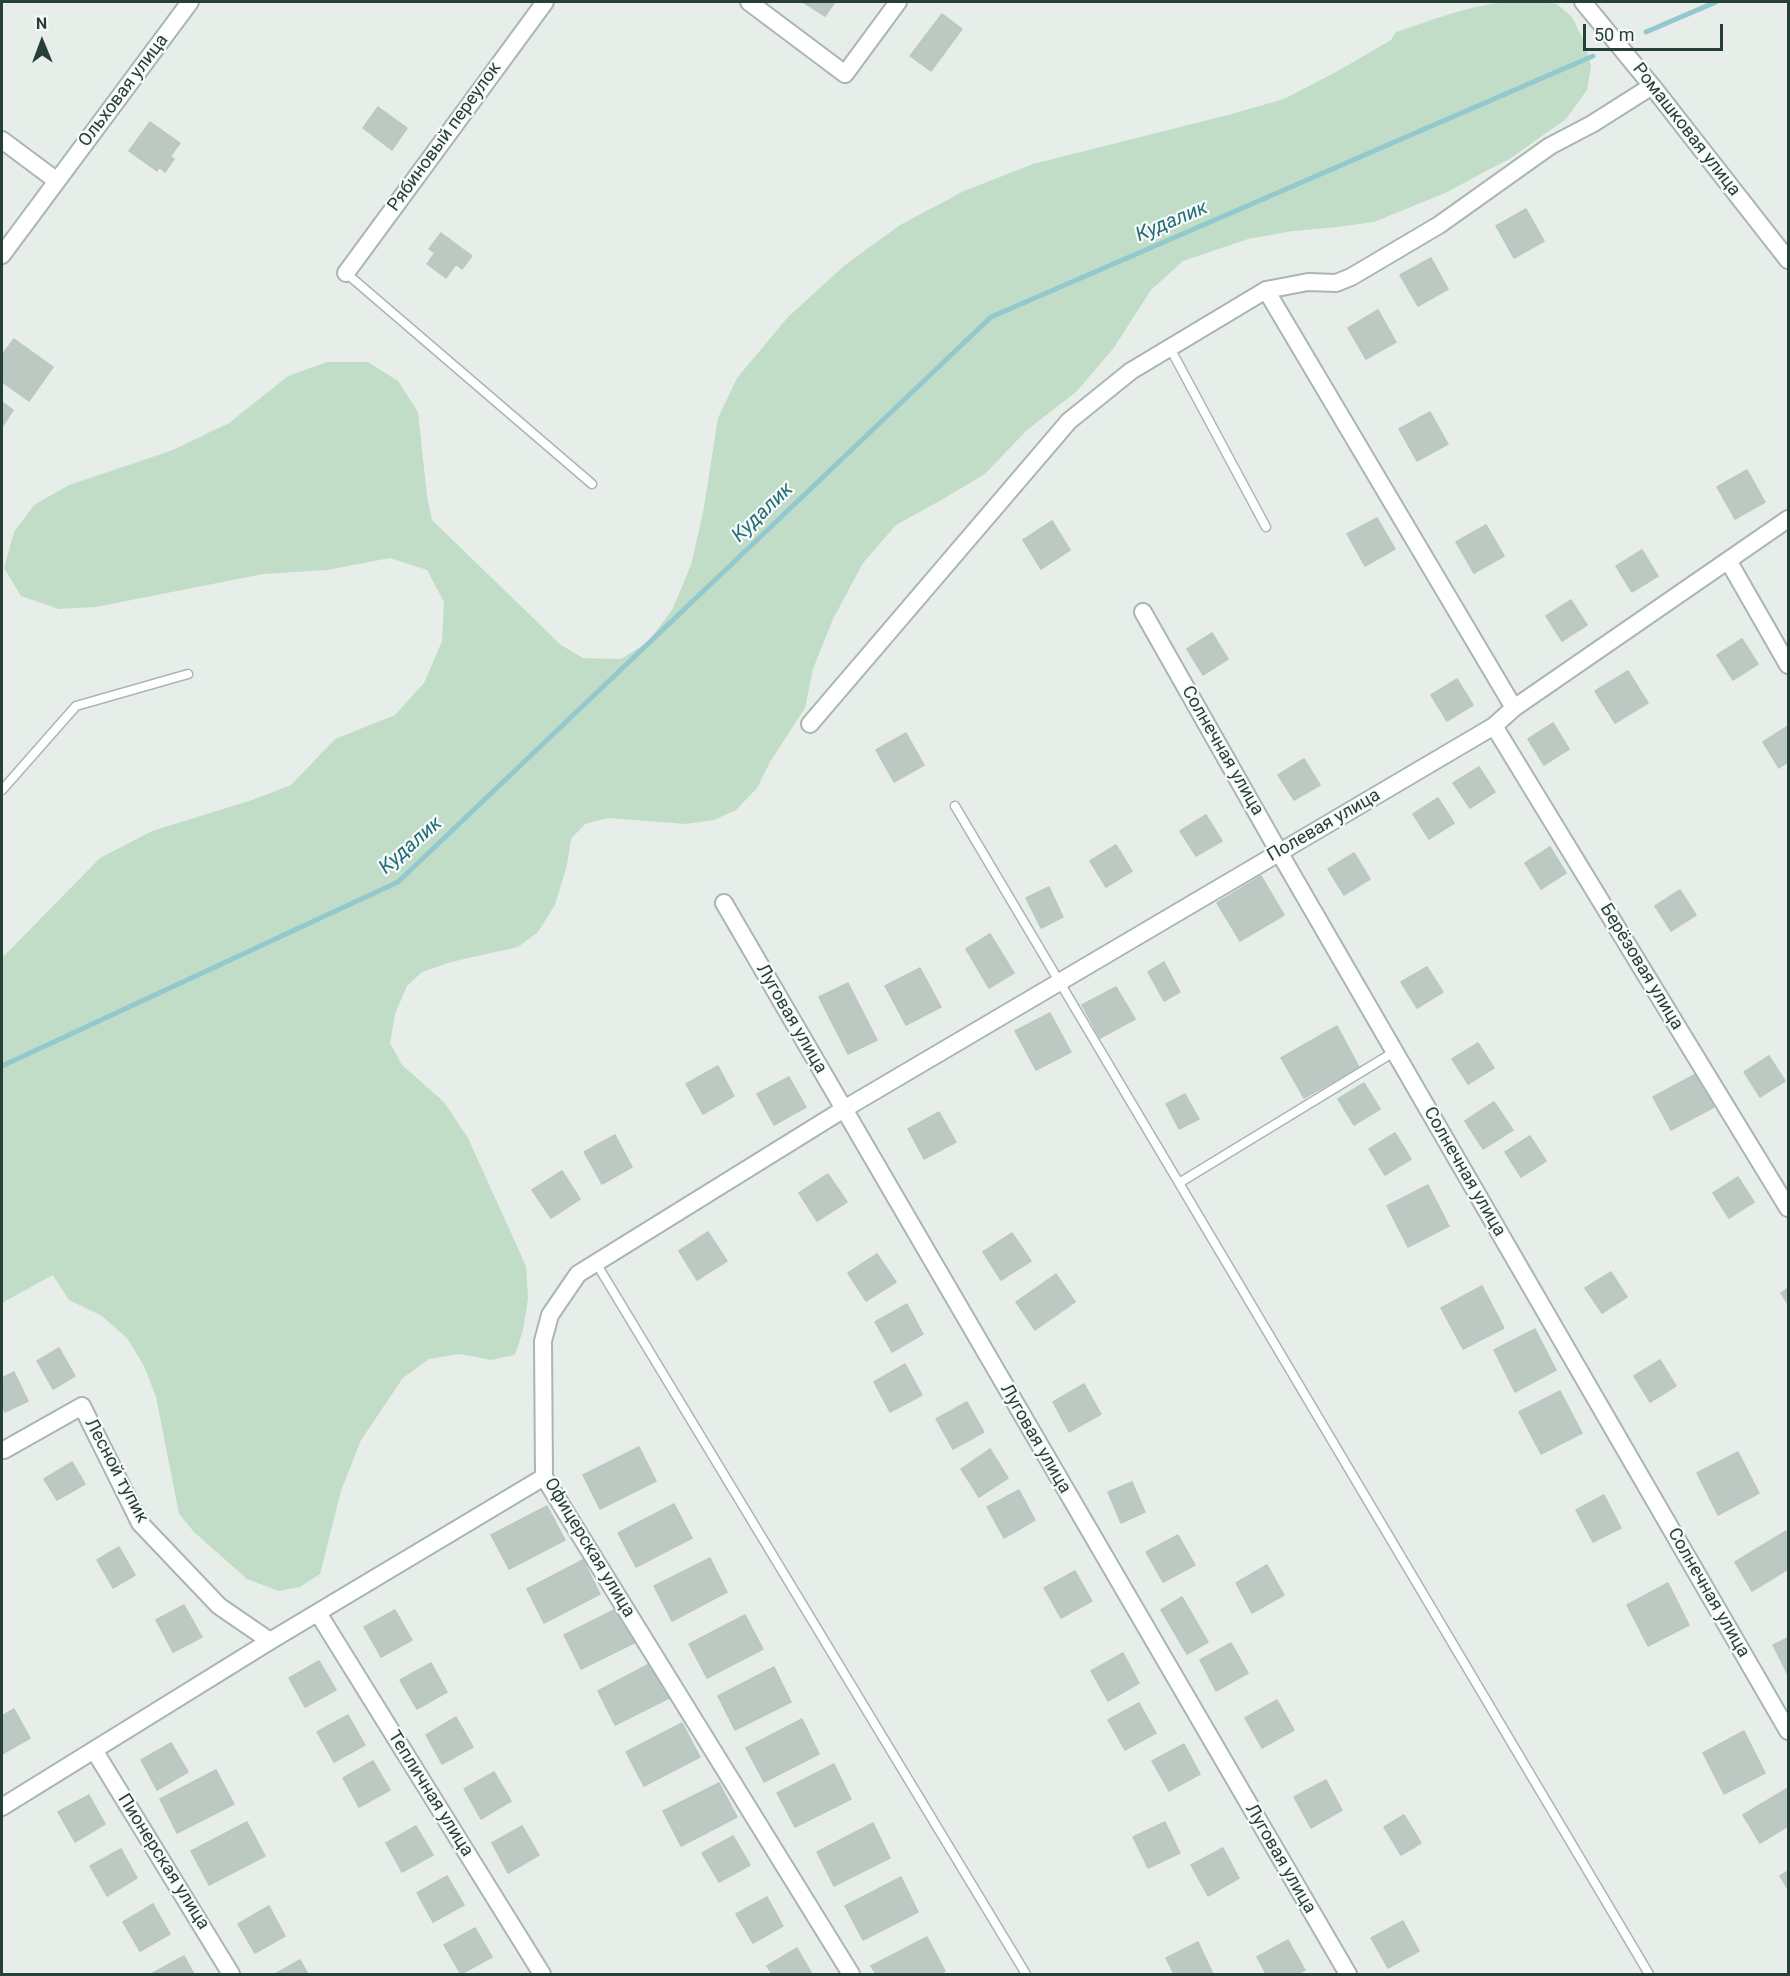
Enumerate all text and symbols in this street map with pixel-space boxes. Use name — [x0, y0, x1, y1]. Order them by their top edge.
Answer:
north arrow — [12, 12, 72, 72]
scale bar — [1586, 12, 1726, 50]
text: N — [36, 14, 47, 33]
text: 50 m — [1594, 24, 1634, 45]
street label: Ольховая улица — [75, 30, 173, 152]
street label: Рябиновый переулок — [384, 58, 506, 216]
street label: Ромашковая улица — [1627, 59, 1745, 201]
water label: Кудалик — [1132, 196, 1212, 248]
water label: Кудалик — [727, 478, 799, 548]
street label: Солнечная улица — [1176, 682, 1268, 820]
street label: Полевая улица — [1264, 785, 1384, 867]
water label: Кудалик — [374, 812, 448, 880]
street label: Берёзовая улица — [1595, 900, 1687, 1034]
street label: Луговая улица — [751, 960, 831, 1078]
street label: Солнечная улица — [1418, 1103, 1510, 1241]
street label: Луговая улица — [995, 1380, 1075, 1498]
street label: Лесной тупик — [79, 1415, 153, 1527]
street label: Офицерская улица — [539, 1474, 639, 1622]
street label: Солнечная улица — [1662, 1524, 1754, 1662]
street label: Тепличная улица — [383, 1727, 477, 1861]
street label: Пионерская улица — [112, 1790, 214, 1934]
street label: Луговая улица — [1240, 1800, 1320, 1918]

